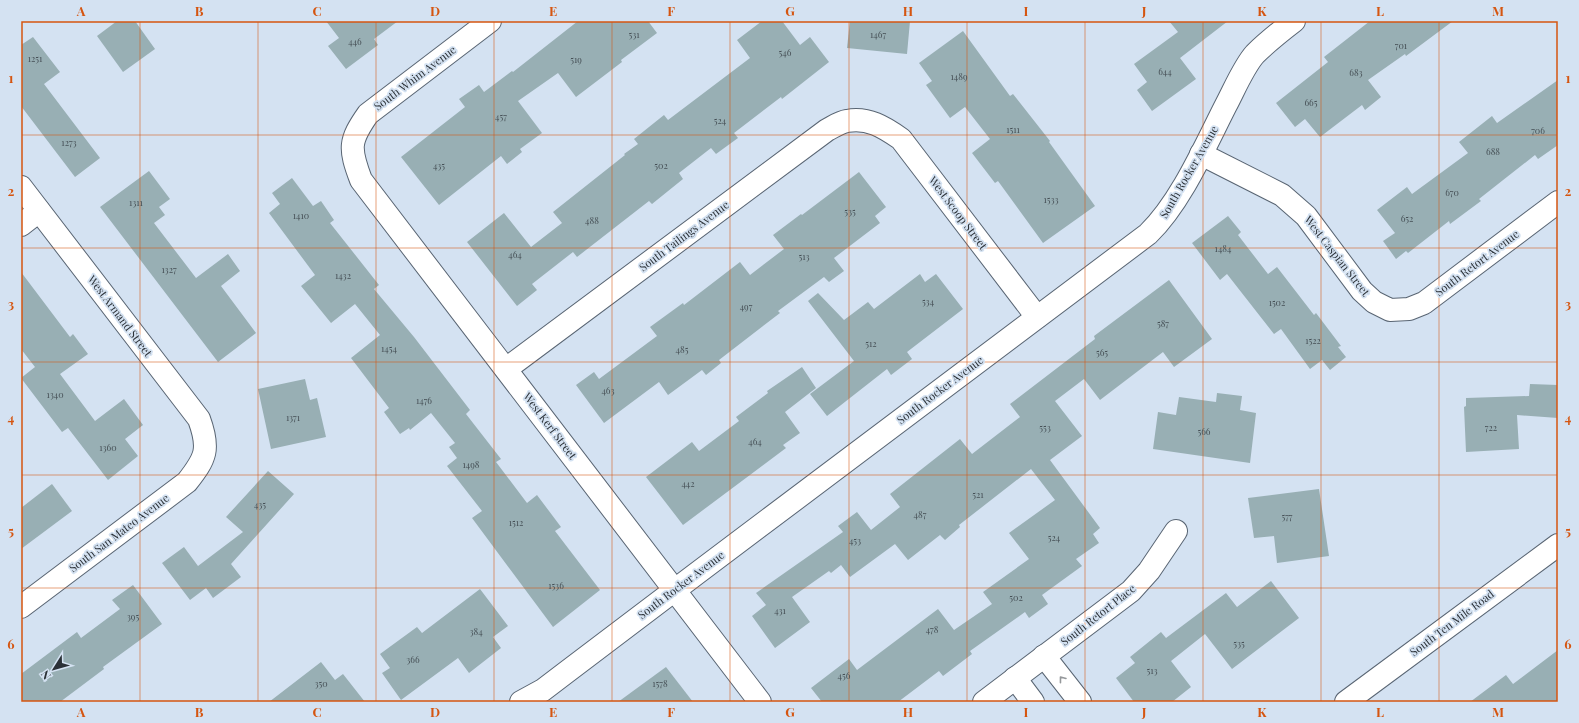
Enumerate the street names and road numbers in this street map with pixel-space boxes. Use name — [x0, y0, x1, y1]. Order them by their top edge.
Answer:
street label: South Whim Avenue — [371, 42, 459, 113]
street label: South Rocker Avenue — [1156, 122, 1221, 221]
street label: West Scoop Street — [925, 172, 991, 252]
street label: South Tailings Avenue — [636, 197, 732, 274]
street label: West Caspian Street — [1301, 212, 1374, 299]
street label: South Retort Avenue — [1432, 226, 1522, 299]
street label: West Armand Street — [84, 271, 156, 359]
street label: South Rocker Avenue — [893, 352, 986, 427]
street label: West Kerf Street — [520, 389, 580, 462]
street label: South San Mateo Avenue — [66, 490, 172, 575]
street label: South Rocker Avenue — [634, 547, 727, 622]
street label: South Retort Place — [1057, 580, 1139, 649]
street label: South Ten Mile Road — [1407, 586, 1497, 659]

